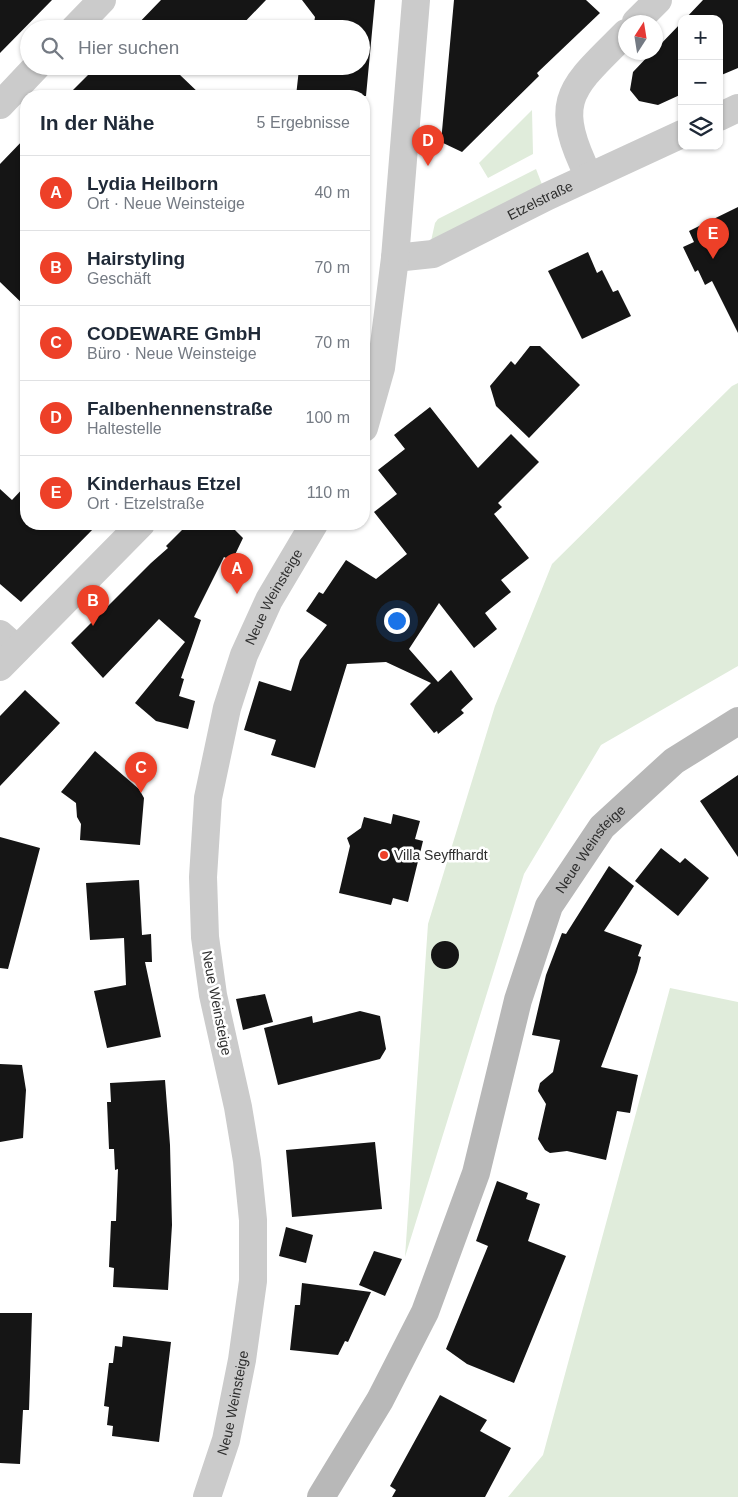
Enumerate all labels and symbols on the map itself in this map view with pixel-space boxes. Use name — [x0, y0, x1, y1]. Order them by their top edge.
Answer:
north arrow — [618, 15, 663, 60]
pin: D — [412, 125, 444, 166]
street label: Etzelstraße — [505, 178, 576, 223]
pin: E — [697, 218, 729, 259]
street label: Neue Weinsteige — [242, 546, 306, 647]
pin: A — [221, 553, 253, 594]
pin: B — [77, 585, 109, 626]
your location — [384, 608, 410, 634]
pin: C — [125, 752, 157, 793]
street label: Neue Weinsteige — [552, 802, 629, 896]
place label: Villa Seyffhardt — [394, 847, 488, 863]
marker: Villa Seyffhardt — [378, 849, 390, 861]
street label: Neue Weinsteige — [199, 949, 235, 1057]
street label: Neue Weinsteige — [214, 1349, 251, 1457]

